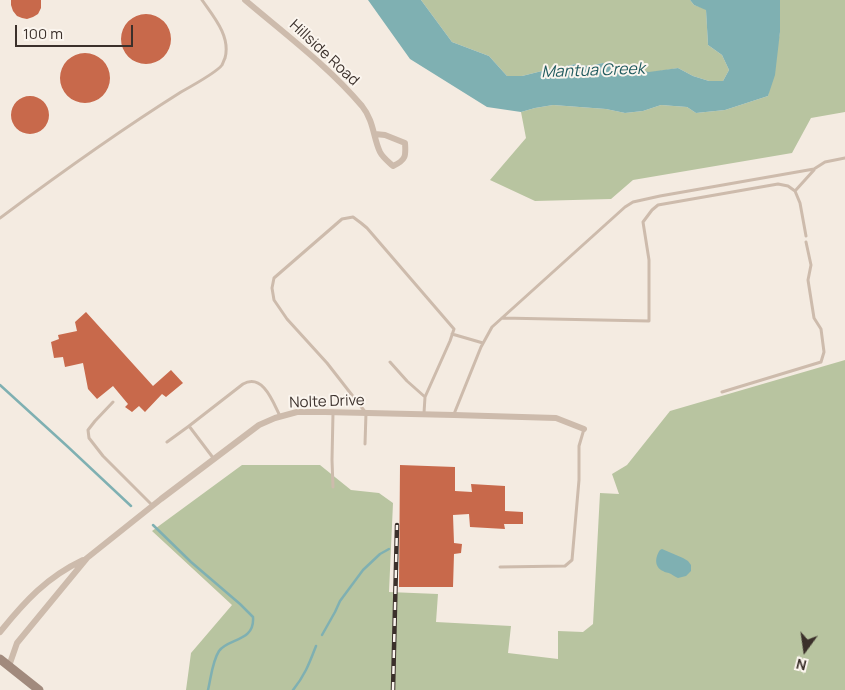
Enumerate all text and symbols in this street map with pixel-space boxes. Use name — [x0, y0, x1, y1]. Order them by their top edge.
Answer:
scale bar — [18, 15, 135, 47]
street label: Hillside Road — [286, 16, 362, 90]
text: 100 m — [23, 23, 63, 44]
water label: Mantua Creek — [541, 60, 645, 82]
street label: Nolte Drive — [289, 392, 365, 412]
north arrow — [780, 625, 830, 675]
text: N — [794, 655, 808, 675]

